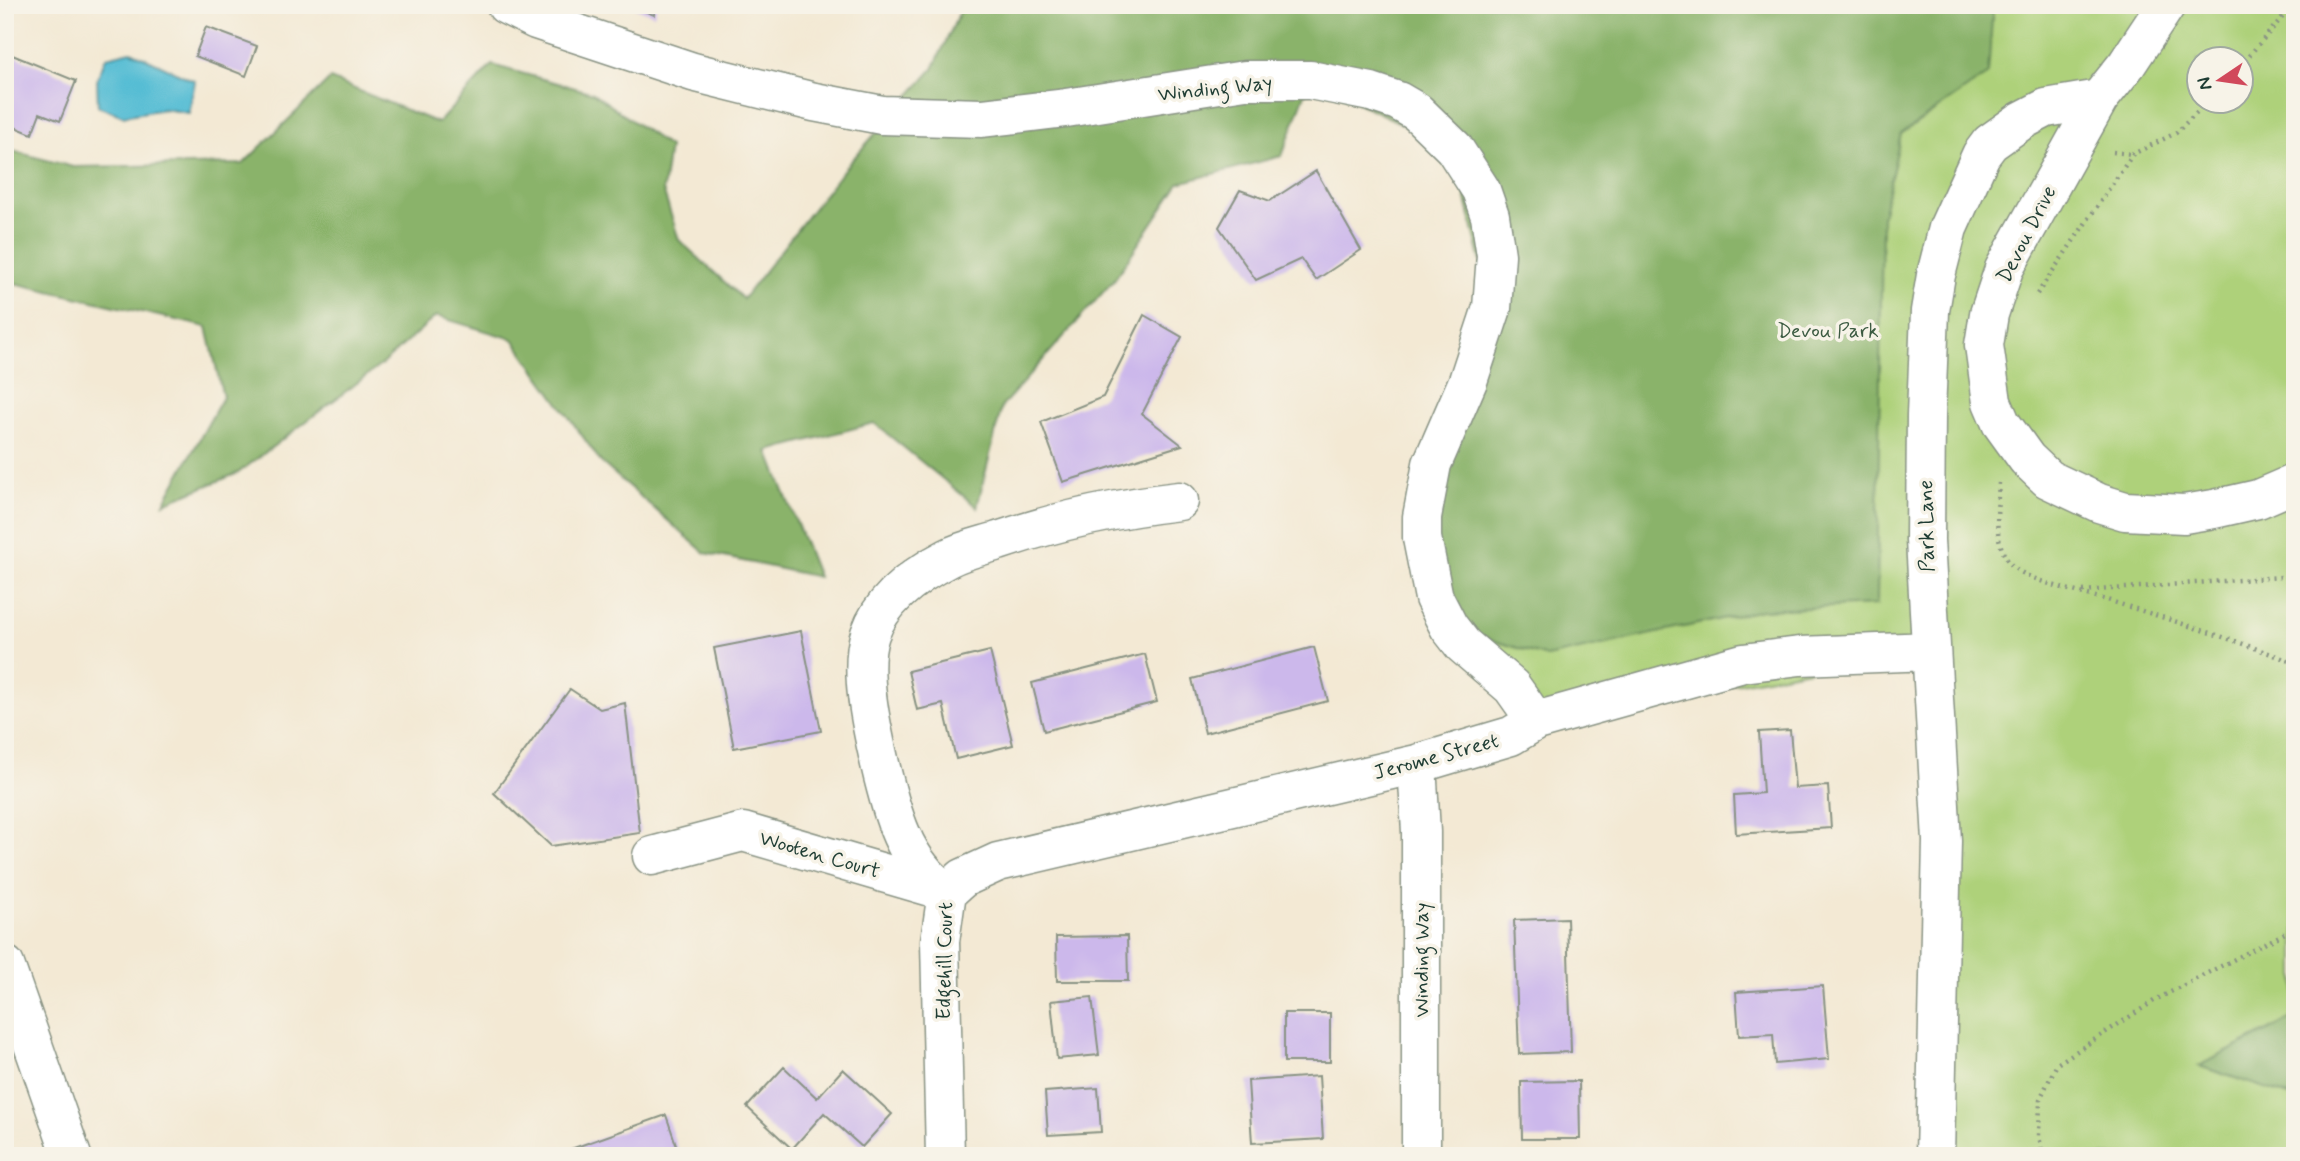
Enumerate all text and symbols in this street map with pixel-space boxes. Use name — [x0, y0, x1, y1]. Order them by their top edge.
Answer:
north arrow — [2184, 46, 2254, 116]
street label: Winding Way — [1156, 69, 1274, 111]
text: N — [2191, 75, 2219, 92]
street label: Devou Drive — [1990, 181, 2063, 288]
park label: Devou Park — [1777, 317, 1879, 345]
street label: Park Lane — [1912, 480, 1942, 572]
street label: Jerome Street — [1371, 727, 1502, 787]
street label: Wooten Court — [756, 824, 883, 886]
street label: Edgehill Court — [930, 902, 962, 1020]
street label: Winding Way — [1408, 903, 1438, 1018]

